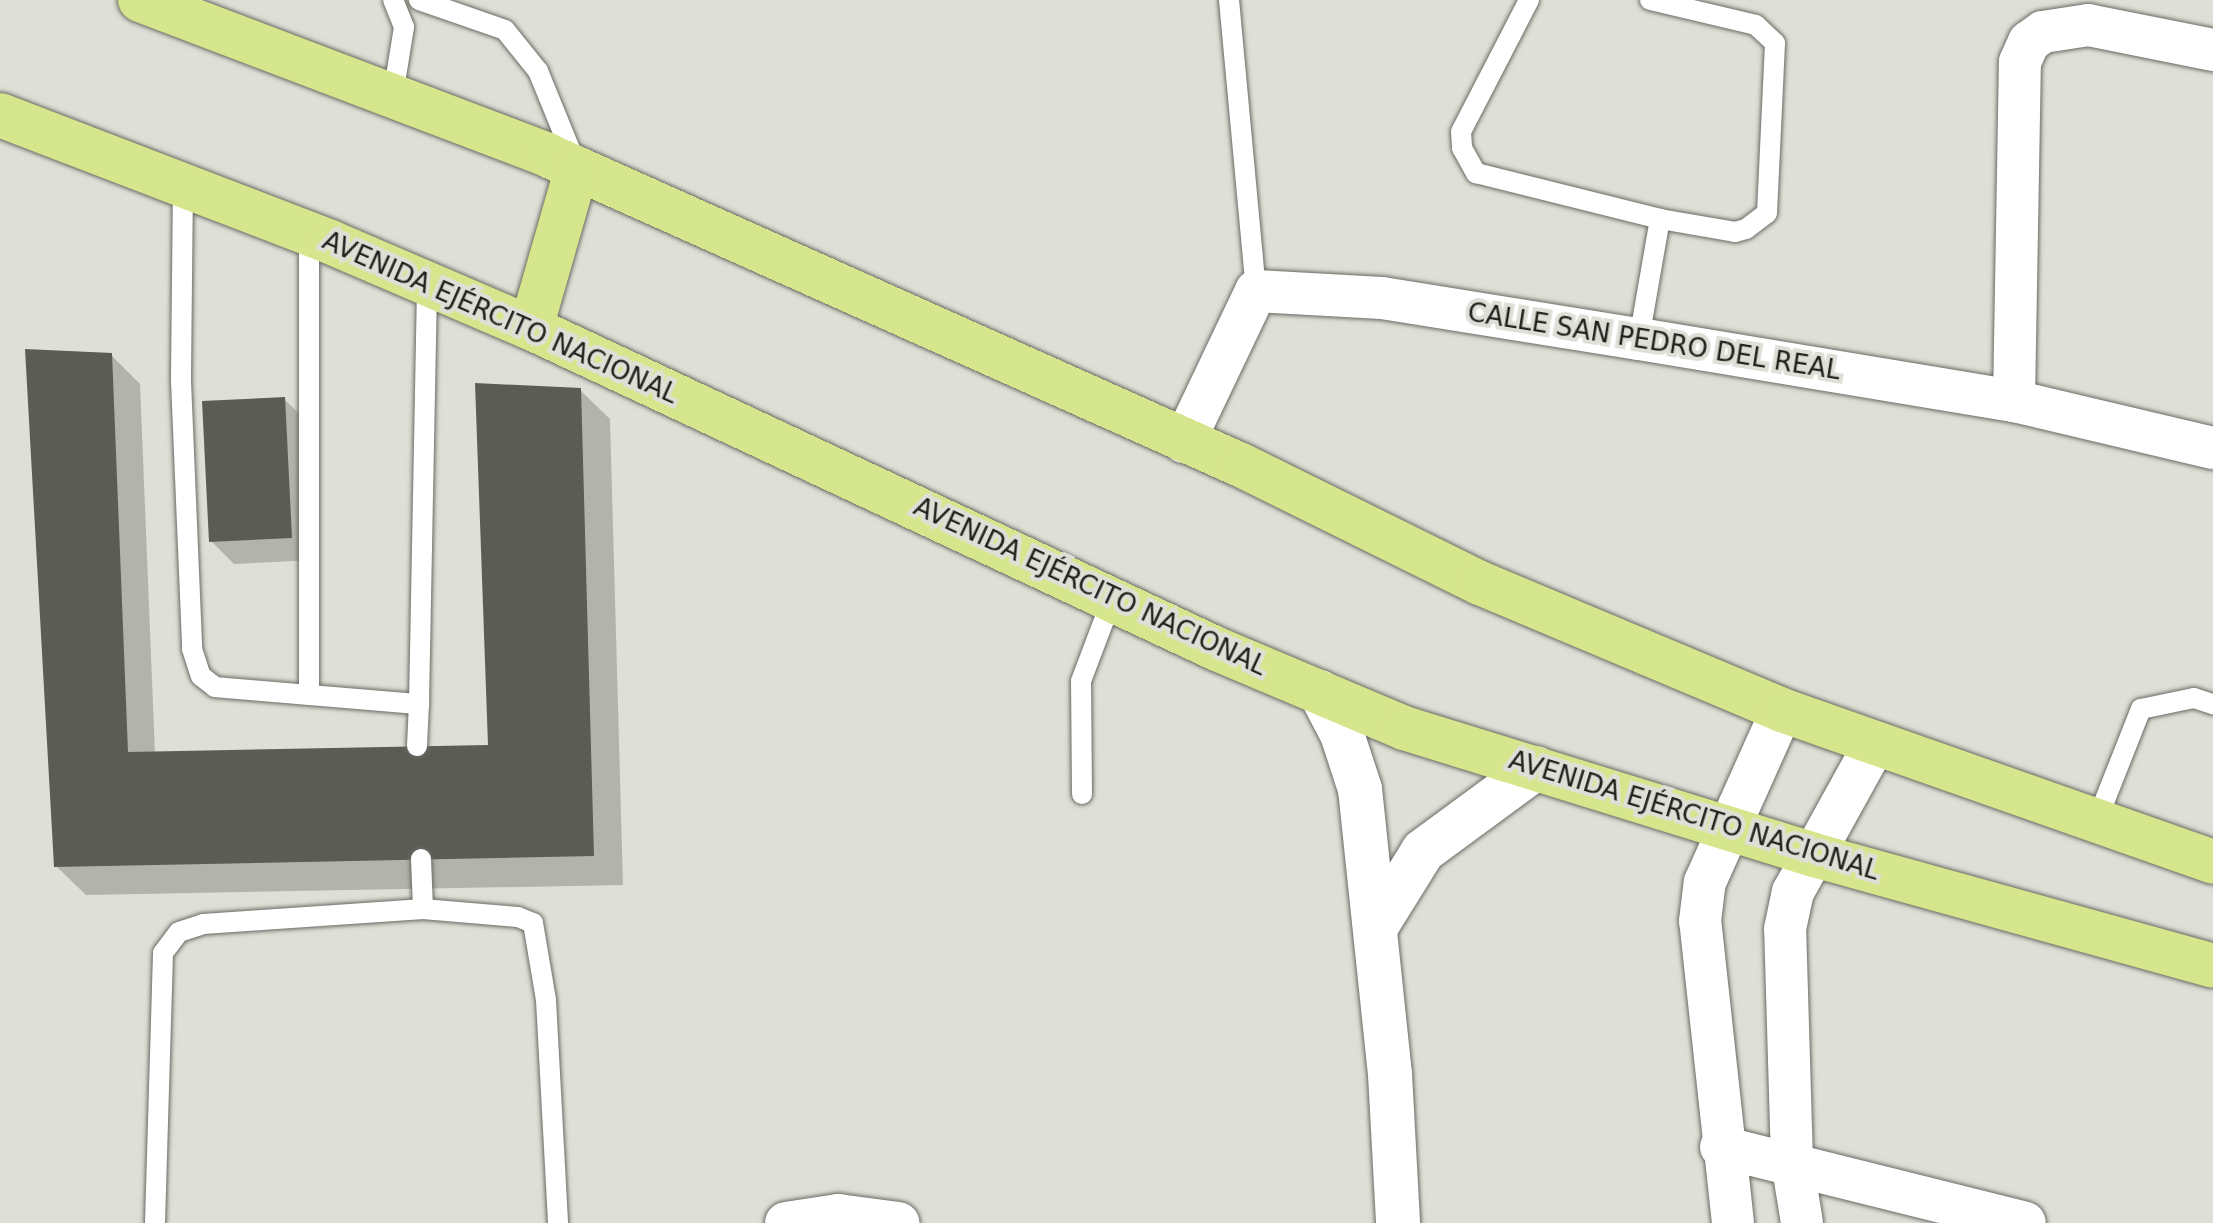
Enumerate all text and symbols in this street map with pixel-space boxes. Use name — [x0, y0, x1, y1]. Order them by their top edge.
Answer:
street label: AVENIDA EJÉRCITO NACIONAL — [318, 225, 682, 411]
street label: CALLE SAN PEDRO DEL REAL — [1465, 297, 1843, 387]
street label: AVENIDA EJÉRCITO NACIONAL — [909, 491, 1271, 683]
street label: AVENIDA EJÉRCITO NACIONAL — [1505, 745, 1883, 887]

